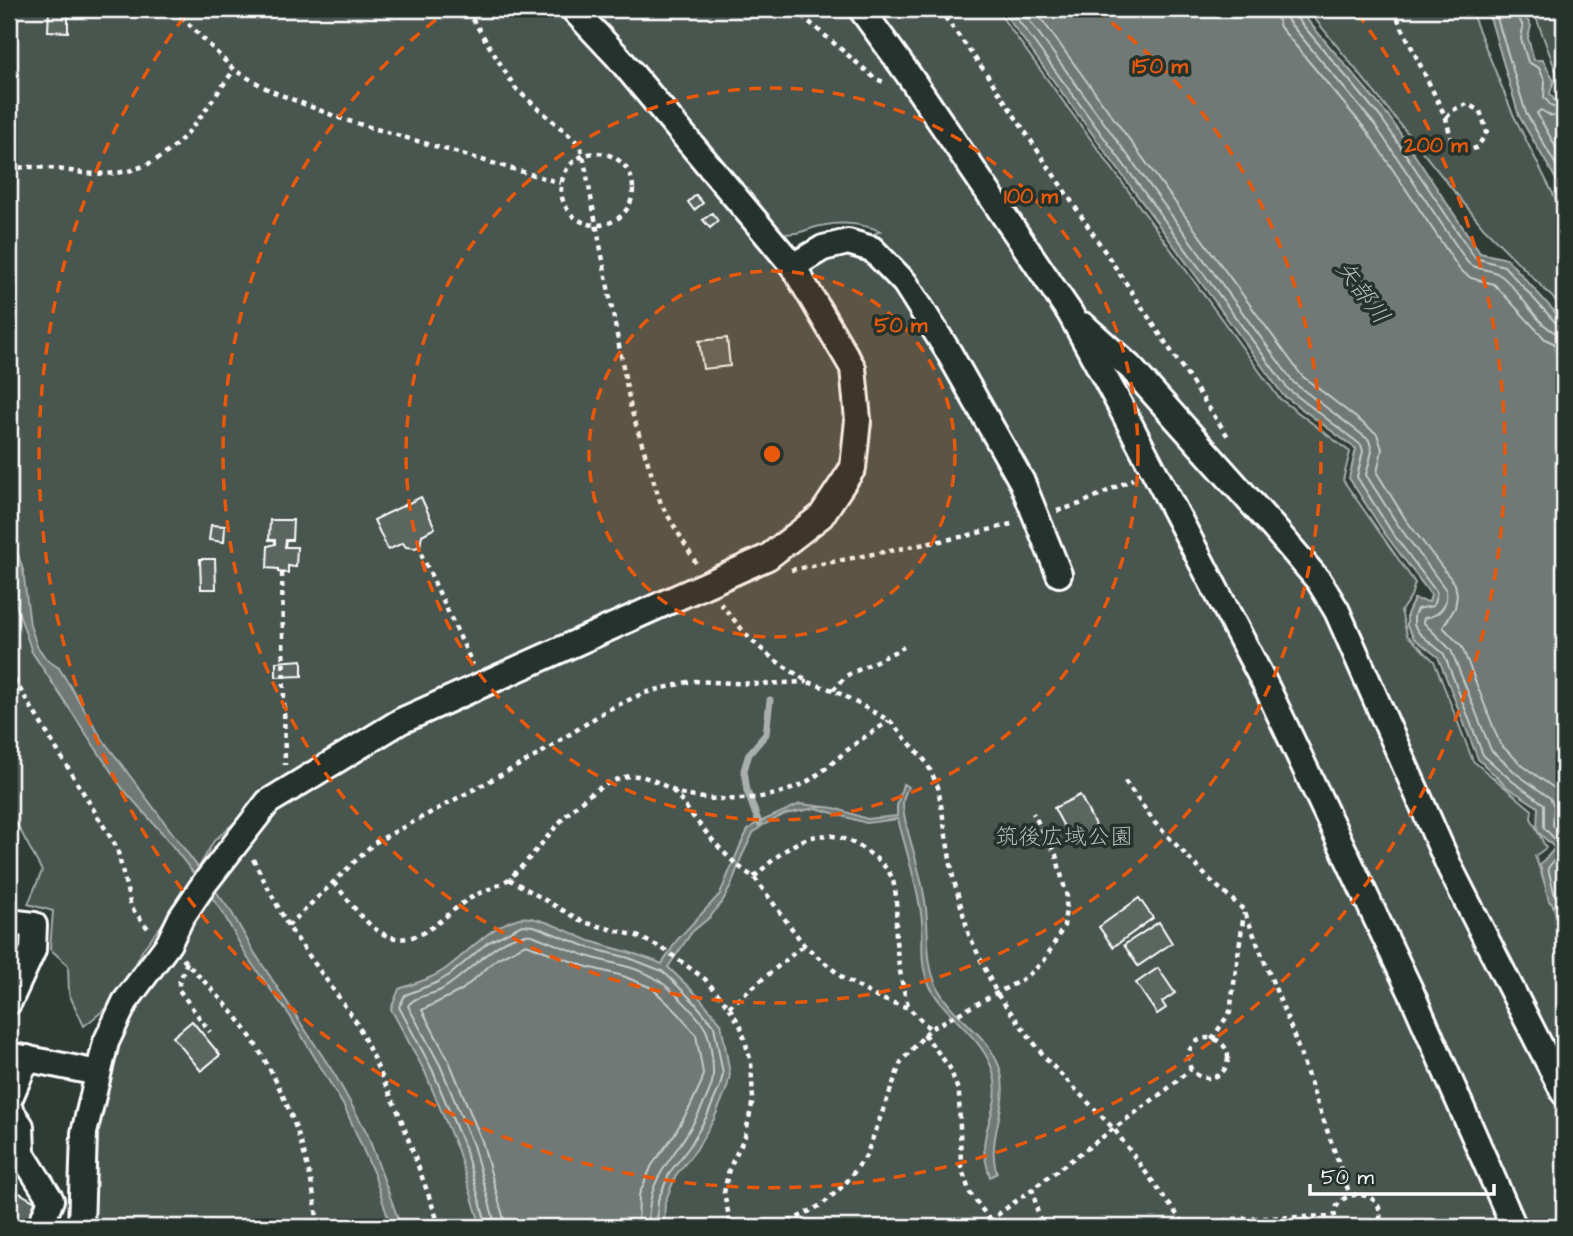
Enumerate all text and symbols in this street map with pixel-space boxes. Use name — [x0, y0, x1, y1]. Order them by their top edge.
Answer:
text: 150 m — [1132, 52, 1188, 81]
text: 200 m — [1403, 131, 1468, 160]
text: 100 m — [1004, 182, 1059, 211]
water label: 矢部川 — [1327, 254, 1397, 332]
text: 50 m — [875, 311, 928, 340]
centre of rings — [760, 442, 784, 466]
park label: 筑後広域公園 — [995, 821, 1133, 853]
scale bar — [1310, 1152, 1494, 1196]
text: 50 m — [1321, 1163, 1375, 1192]

